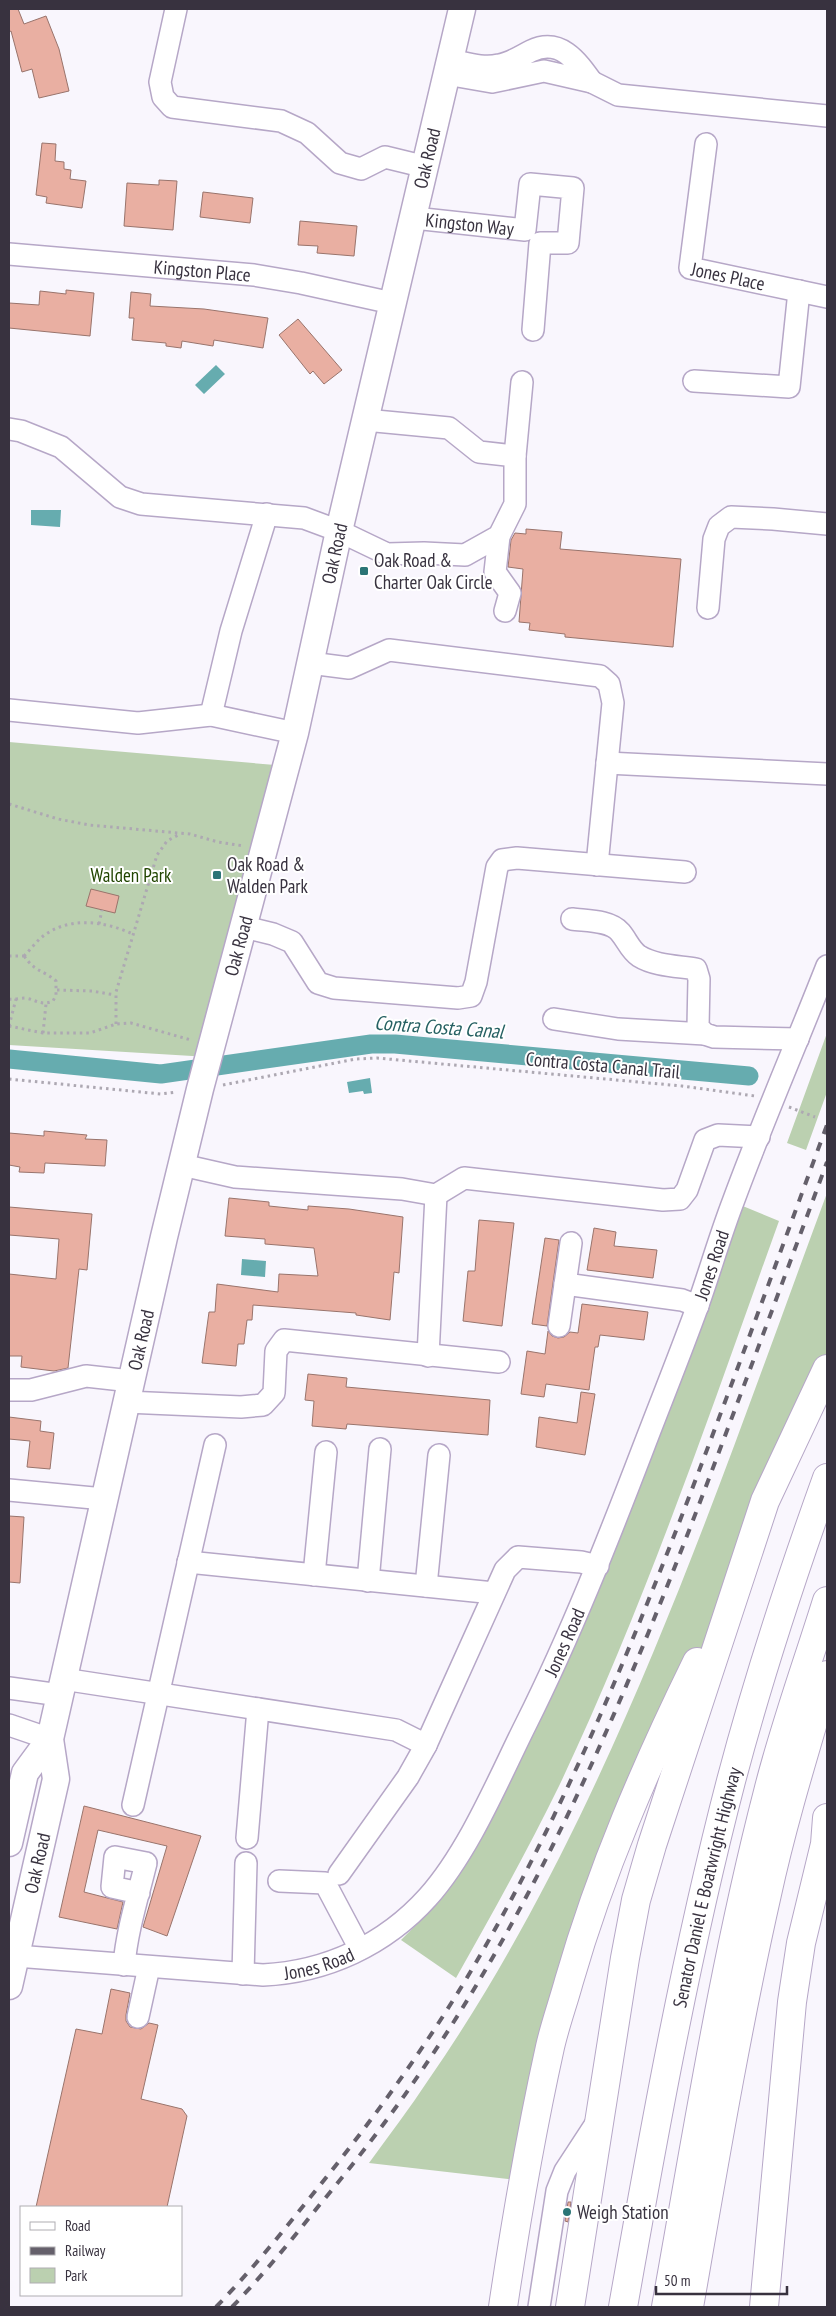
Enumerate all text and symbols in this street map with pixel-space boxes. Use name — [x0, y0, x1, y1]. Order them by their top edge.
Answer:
street label: Oak Road — [408, 126, 446, 191]
street label: Kingston Way — [424, 207, 516, 241]
street label: Kingston Place — [153, 254, 252, 287]
street label: Jones Place — [688, 256, 767, 296]
street label: Oak Road — [316, 521, 352, 586]
place label: Oak Road & Charter Oak Circle — [374, 548, 493, 594]
marker: Oak Road & Charter Oak Circle — [358, 565, 370, 577]
place label: Oak Road & Walden Park — [227, 852, 308, 898]
park label: Walden Park — [91, 863, 172, 887]
marker: Oak Road & Walden Park — [211, 869, 223, 881]
street label: Oak Road — [219, 913, 258, 979]
water label: Contra Costa Canal — [374, 1010, 507, 1045]
street label: Contra Costa Canal Trail — [525, 1046, 682, 1084]
street label: Jones Road — [688, 1227, 734, 1304]
street label: Oak Road — [122, 1307, 159, 1372]
street label: Jones Road — [538, 1604, 590, 1681]
street label: Senator Daniel E Boatwright Highway — [667, 1763, 746, 2010]
street label: Oak Road — [18, 1831, 55, 1896]
street label: Jones Road — [282, 1942, 358, 1985]
place label: Weigh Station — [577, 2200, 669, 2224]
legend — [20, 2206, 182, 2296]
marker: Weigh Station — [561, 2206, 573, 2218]
text: Road — [65, 2216, 91, 2235]
text: Railway — [65, 2241, 106, 2260]
scale bar — [656, 2264, 787, 2296]
text: Park — [65, 2266, 87, 2285]
text: 50 m — [664, 2271, 690, 2290]

